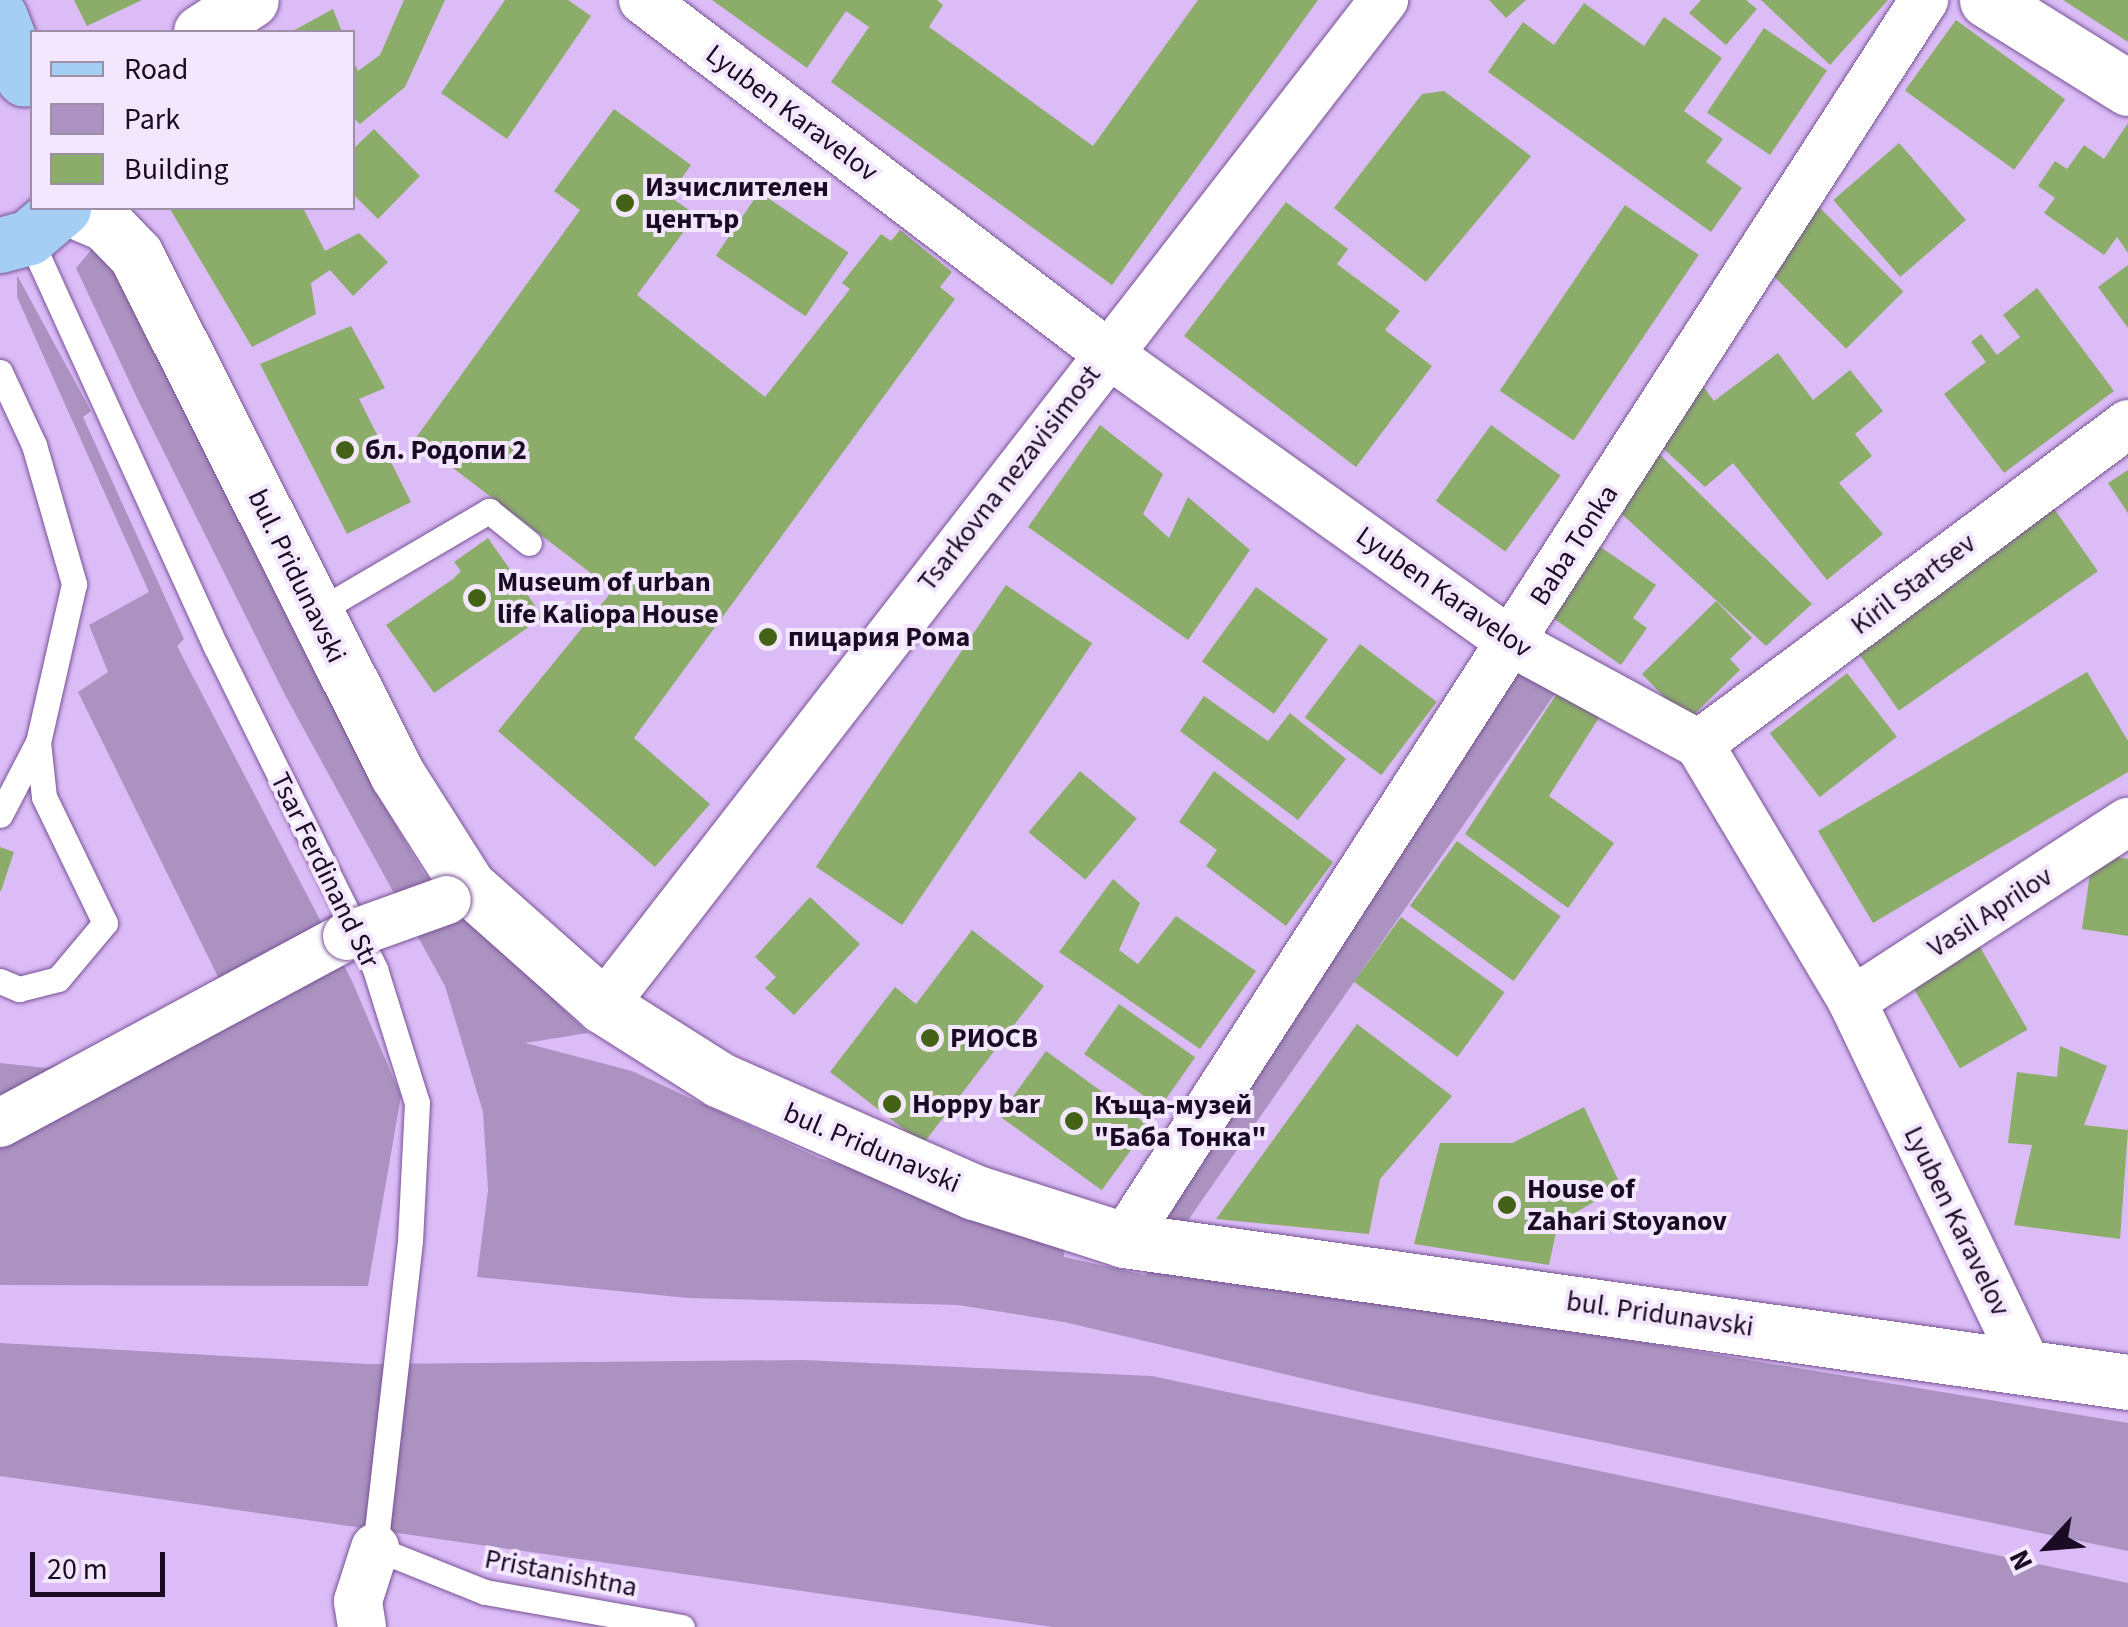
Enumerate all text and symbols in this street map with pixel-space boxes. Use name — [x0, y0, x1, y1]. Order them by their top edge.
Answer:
legend — [30, 30, 355, 210]
street label: Lyuben Karavelov — [699, 37, 885, 189]
text: Road — [124, 48, 188, 91]
text: Park — [124, 98, 180, 141]
text: Building — [124, 148, 229, 191]
place label: Изчислителен център — [645, 170, 829, 236]
marker: Изчислителен център — [614, 192, 636, 214]
street label: Tsarkovna nezavisimost — [910, 358, 1108, 598]
place label: бл. Родопи 2 — [365, 433, 527, 467]
marker: бл. Родопи 2 — [334, 439, 356, 461]
street label: Baba Tonka — [1523, 479, 1625, 611]
street label: bul. Pridunavski — [241, 484, 353, 668]
street label: Lyuben Karavelov — [1350, 519, 1538, 665]
street label: Kiril Startsev — [1844, 526, 1982, 642]
place label: Museum of urban life Kaliopa House — [497, 565, 719, 631]
marker: Museum of urban life Kaliopa House — [466, 587, 488, 609]
place label: пицария Рома — [788, 620, 970, 654]
marker: пицария Рома — [757, 626, 779, 648]
street label: Tsar Ferdinand Str — [263, 767, 387, 973]
street label: Vasil Aprilov — [1921, 859, 2059, 965]
place label: РИОСВ — [950, 1021, 1038, 1055]
marker: РИОСВ — [919, 1027, 941, 1049]
place label: Hoppy bar — [912, 1087, 1040, 1121]
place label: Къща-музей "Баба Тонка" — [1094, 1088, 1267, 1154]
marker: Hoppy bar — [881, 1093, 903, 1115]
street label: bul. Pridunavski — [779, 1096, 965, 1200]
marker: Къща-музей "Баба Тонка" — [1063, 1110, 1085, 1132]
street label: Lyuben Karavelov — [1897, 1121, 2017, 1321]
place label: House of Zahari Stoyanov — [1527, 1172, 1727, 1238]
marker: House of Zahari Stoyanov — [1496, 1194, 1518, 1216]
street label: bul. Pridunavski — [1564, 1284, 1756, 1344]
north arrow — [1998, 1497, 2098, 1597]
scale bar — [35, 1532, 170, 1594]
street label: Pristanishtna — [482, 1542, 640, 1604]
text: N — [1999, 1543, 2043, 1577]
text: 20 m — [47, 1548, 108, 1591]

